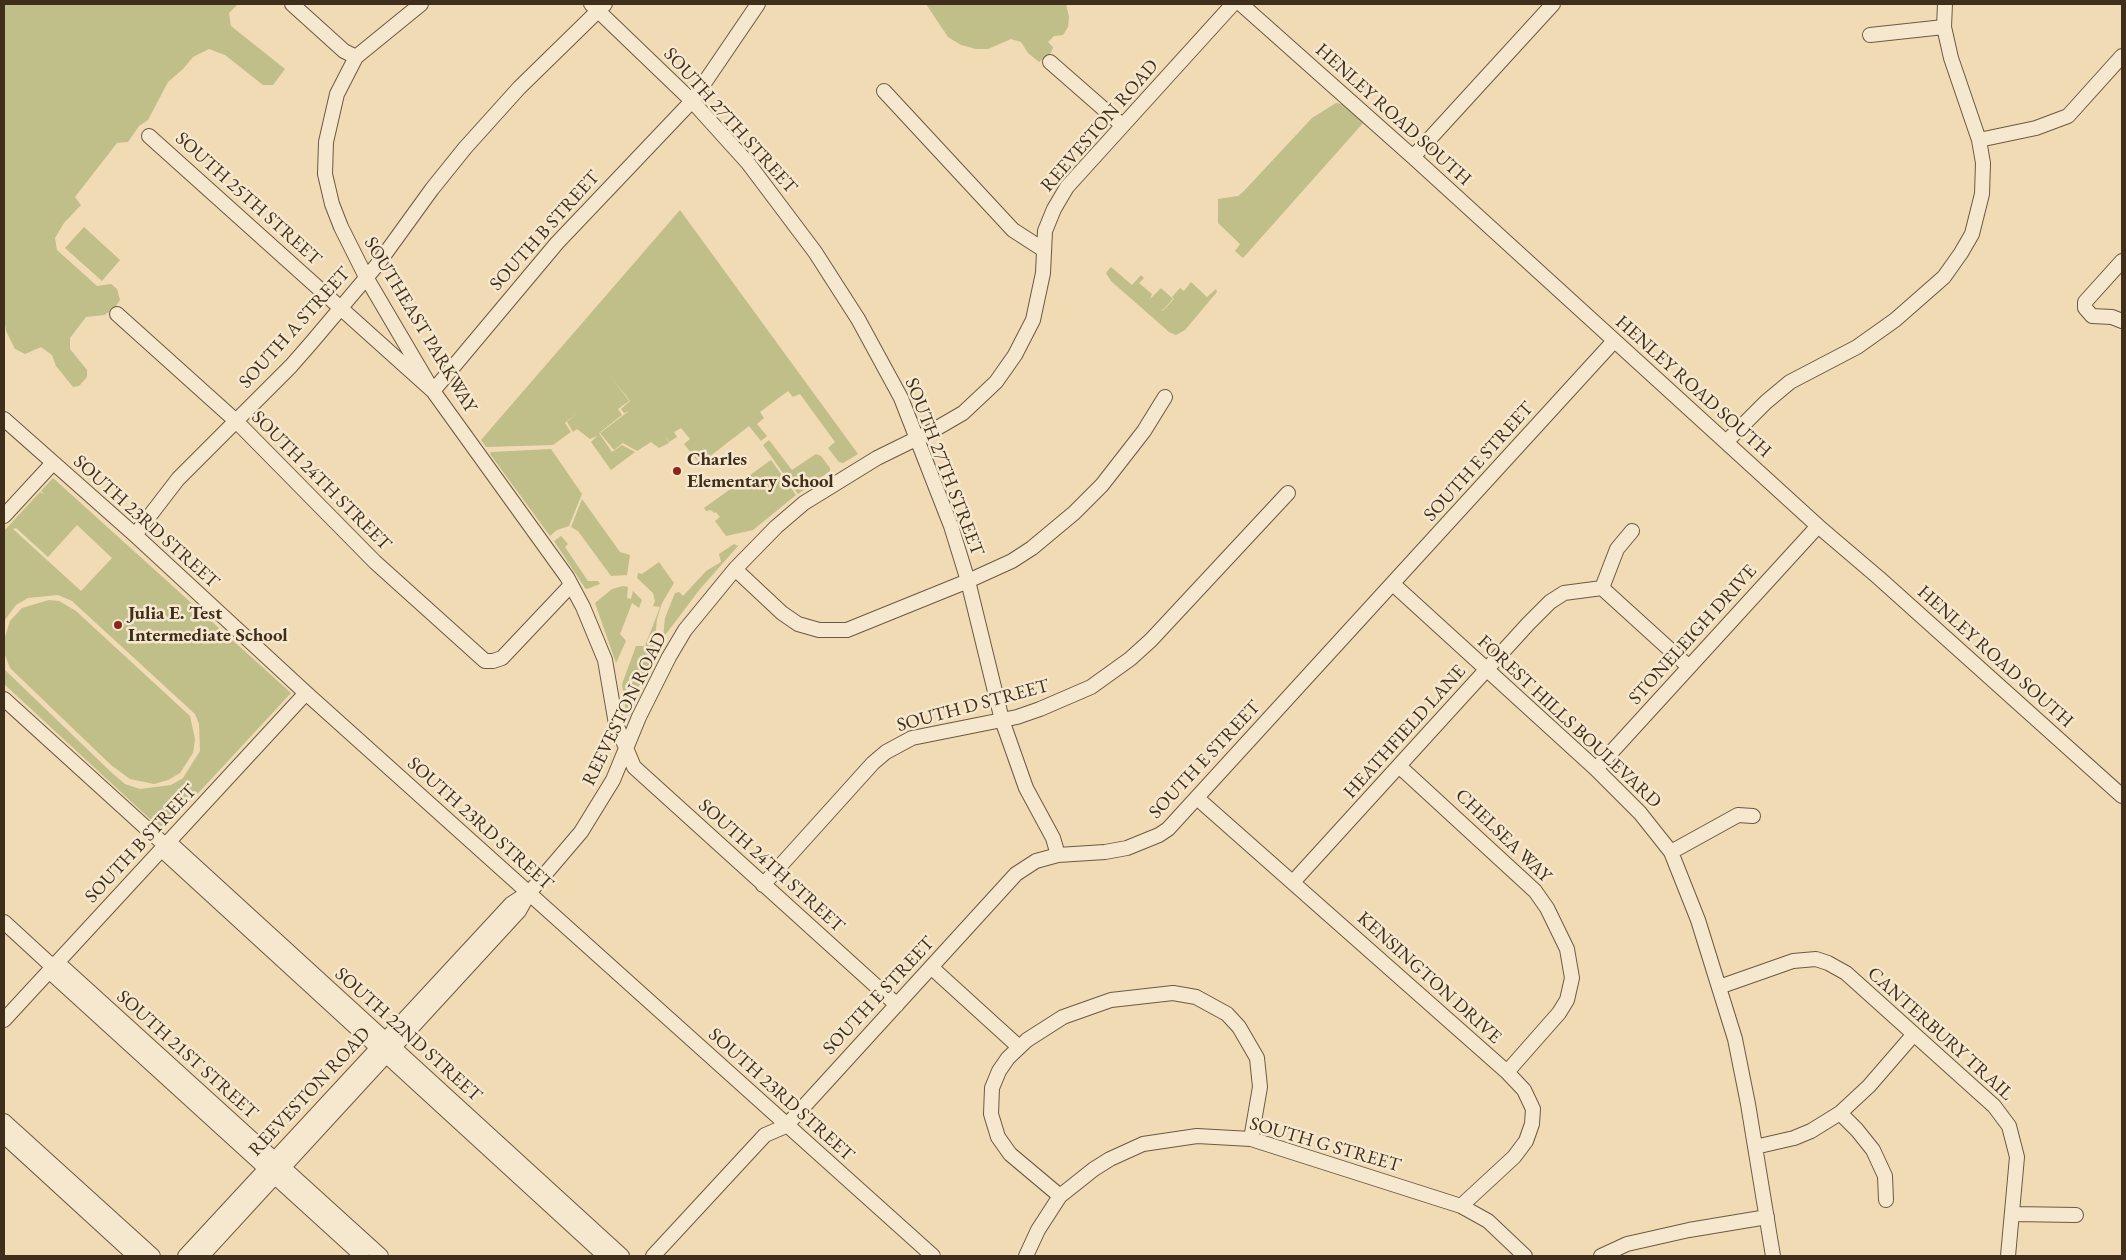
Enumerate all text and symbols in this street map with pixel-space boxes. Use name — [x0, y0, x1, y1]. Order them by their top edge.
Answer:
street label: HENLEY ROAD SOUTH — [1310, 39, 1476, 191]
street label: SOUTH 27TH STREET — [658, 43, 802, 199]
street label: REEVESTON ROAD — [1036, 55, 1164, 197]
street label: SOUTH 25TH STREET — [170, 127, 326, 271]
street label: SOUTH B STREET — [485, 166, 605, 296]
street label: SOUTHEAST PARKWAY — [359, 233, 481, 417]
street label: SOUTH A STREET — [235, 263, 355, 393]
street label: HENLEY ROAD SOUTH — [1610, 311, 1776, 463]
street label: SOUTH 27TH STREET — [900, 375, 988, 559]
street label: SOUTH E STREET — [1419, 397, 1539, 527]
street label: SOUTH 24TH STREET — [246, 406, 396, 556]
place label: Charles Elementary School — [687, 449, 834, 493]
street label: SOUTH 23RD STREET — [68, 450, 224, 594]
marker: Charles Elementary School — [671, 465, 683, 477]
street label: STONELEIGH DRIVE — [1624, 560, 1762, 710]
street label: HENLEY ROAD SOUTH — [1912, 581, 2078, 733]
place label: Julia E. Test Intermediate School — [128, 603, 288, 647]
marker: Julia E. Test Intermediate School — [112, 619, 124, 631]
street label: REEVESTON ROAD — [578, 629, 672, 789]
street label: FOREST HILLS BOULEVARD — [1472, 631, 1666, 813]
street label: HEATHFIELD LANE — [1339, 661, 1471, 803]
street label: SOUTH D STREET — [894, 675, 1052, 737]
street label: SOUTH E STREET — [1144, 696, 1266, 824]
street label: SOUTH 23RD STREET — [402, 752, 558, 896]
street label: SOUTH B STREET — [80, 780, 202, 908]
street label: CHELSEA WAY — [1450, 784, 1556, 888]
street label: SOUTH 24TH STREET — [693, 794, 849, 938]
street label: KENSINGTON DRIVE — [1352, 907, 1506, 1049]
street label: SOUTH E STREET — [818, 932, 940, 1060]
street label: CANTERBURY TRAIL — [1862, 962, 2018, 1106]
street label: SOUTH 22ND STREET — [330, 963, 486, 1107]
street label: SOUTH 21ST STREET — [112, 986, 262, 1124]
street label: REEVESTON ROAD — [244, 1023, 376, 1161]
street label: SOUTH 23RD STREET — [703, 1023, 859, 1167]
street label: SOUTH G STREET — [1247, 1113, 1403, 1177]

